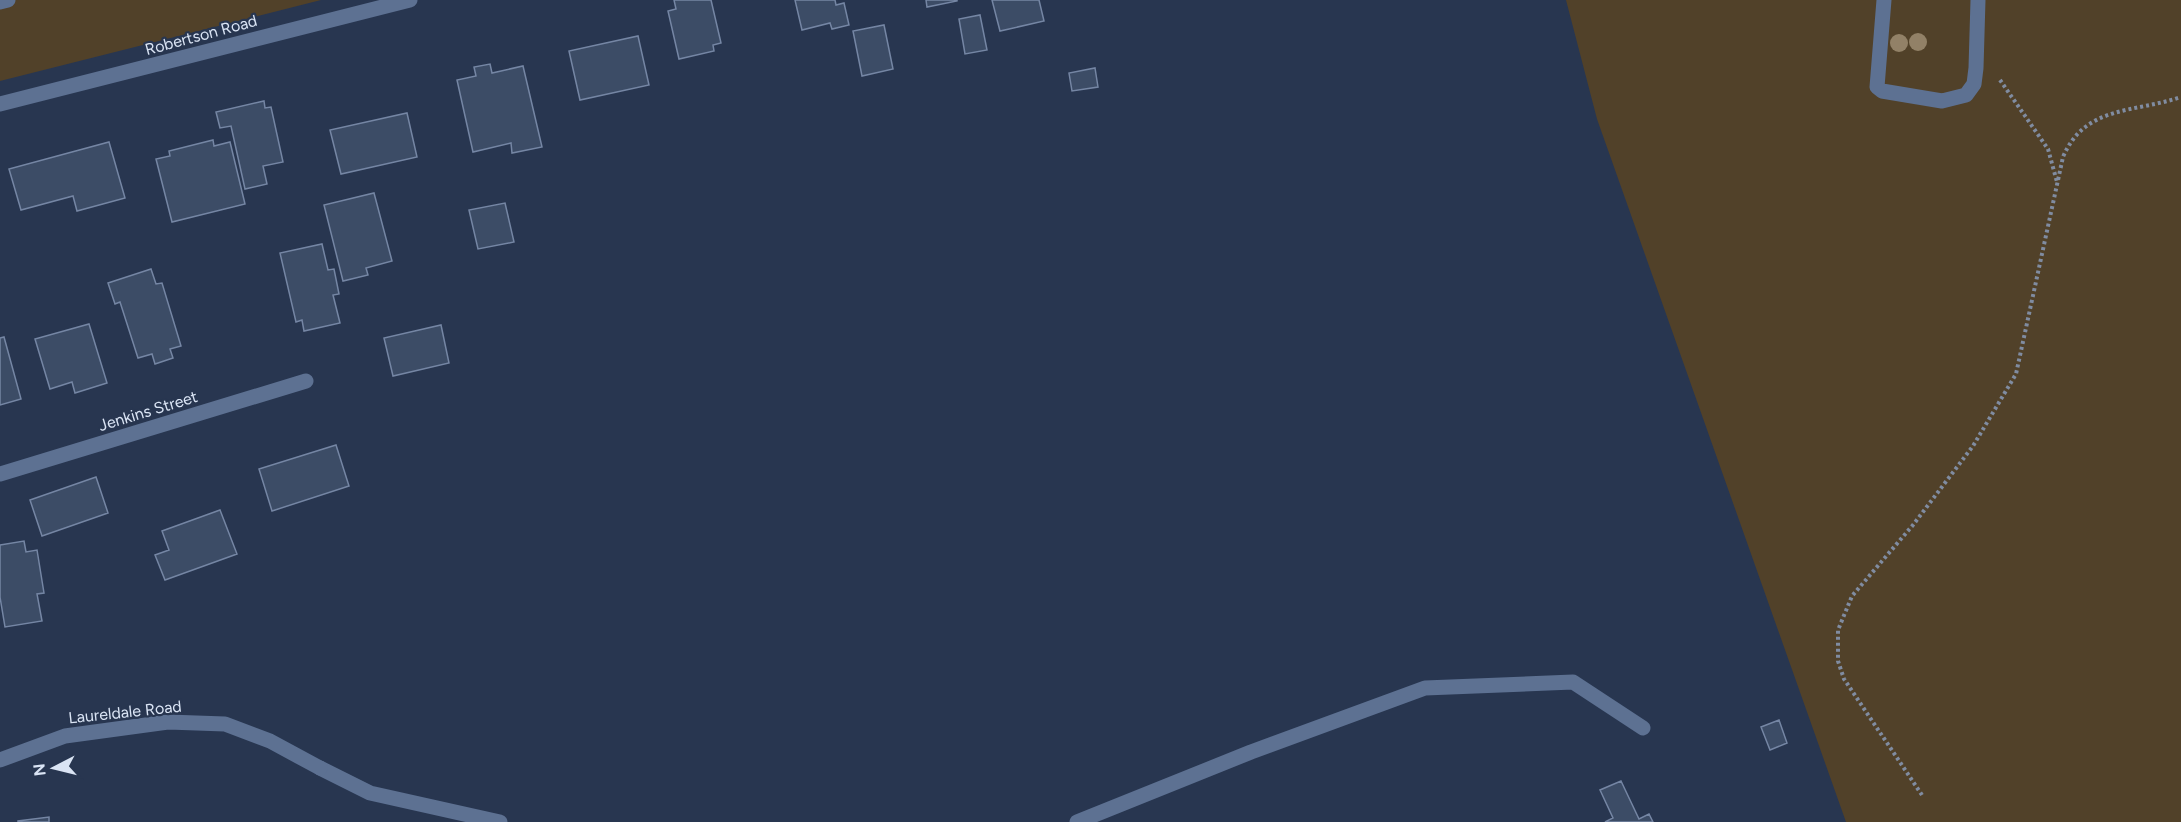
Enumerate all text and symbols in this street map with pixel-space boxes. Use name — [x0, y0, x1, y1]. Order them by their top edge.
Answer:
street label: Robertson Road — [143, 11, 259, 59]
street label: Jenkins Street — [96, 387, 200, 435]
street label: Laureldale Road — [67, 697, 183, 727]
north arrow — [24, 738, 84, 798]
text: N — [29, 762, 50, 777]

